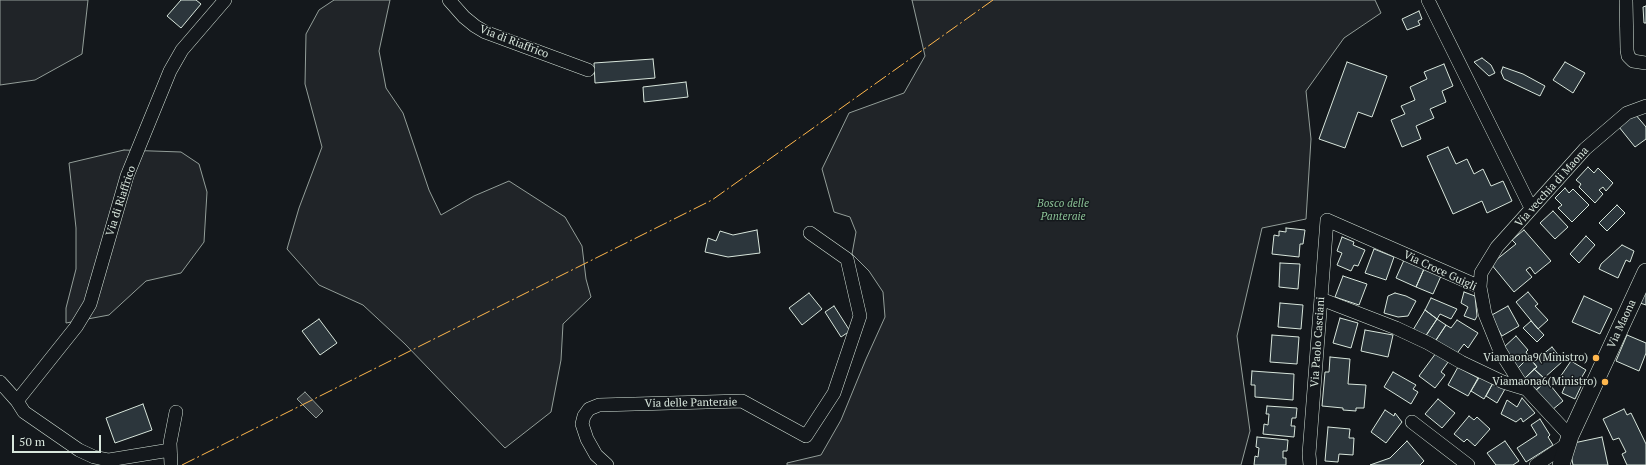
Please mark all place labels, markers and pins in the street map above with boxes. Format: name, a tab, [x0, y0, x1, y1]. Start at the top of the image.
place label: Viamaona9(Ministro)	[1483, 351, 1588, 365]
marker: Viamaona9(Ministro)	[1591, 353, 1601, 363]
place label: Viamaona6(Ministro)	[1492, 375, 1597, 389]
marker: Viamaona6(Ministro)	[1600, 377, 1610, 387]

